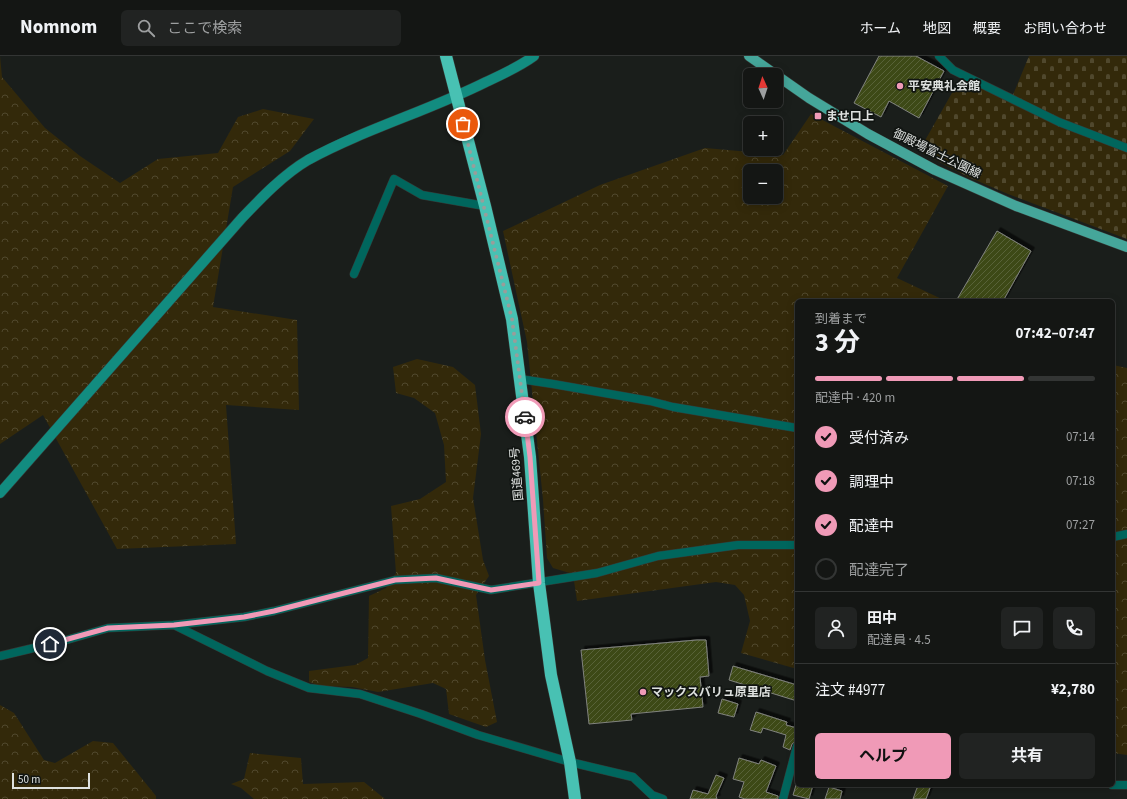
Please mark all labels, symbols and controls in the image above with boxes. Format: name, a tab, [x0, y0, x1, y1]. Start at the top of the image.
search box	[121, 10, 401, 46]
text: Nomnom	[20, 14, 97, 41]
icon: search	[135, 17, 157, 39]
text: ここで検索	[167, 18, 242, 39]
text: ホーム	[859, 19, 901, 39]
text: 地図	[923, 19, 951, 39]
text: 概要	[973, 19, 1001, 39]
text: お問い合わせ	[1023, 19, 1107, 39]
north arrow	[743, 68, 783, 108]
map controls	[743, 68, 783, 204]
place label: 平安典礼会館	[908, 78, 980, 95]
marker: 平安典礼会館	[895, 81, 905, 91]
pin	[446, 107, 480, 141]
place label: ませ口上	[826, 108, 874, 125]
marker: ませ口上	[813, 111, 823, 121]
icon: bag	[452, 113, 474, 135]
button: +	[743, 116, 783, 156]
street label: 御殿場富士公園線	[890, 125, 984, 183]
button: −	[743, 164, 783, 204]
text: 到着まで	[815, 310, 867, 328]
text: 07:42–07:47	[1015, 323, 1095, 344]
text: 3 分	[815, 324, 860, 361]
text: 配達中 · 420 m	[815, 389, 895, 407]
courier	[505, 397, 545, 437]
icon: car	[514, 406, 536, 428]
icon: check	[815, 426, 837, 448]
text: 受付済み	[849, 428, 909, 449]
text: 07:14	[1066, 428, 1095, 446]
street label: 国道469号	[506, 446, 528, 502]
icon: check	[815, 470, 837, 492]
text: 調理中	[849, 472, 894, 493]
text: 07:18	[1066, 472, 1095, 490]
icon: check	[815, 514, 837, 536]
text: 配達中	[849, 516, 894, 537]
text: 07:27	[1066, 516, 1095, 534]
text: 配達完了	[849, 560, 909, 581]
button: person	[815, 607, 857, 649]
button: chat	[1001, 607, 1043, 649]
button: phone	[1053, 607, 1095, 649]
text: 田中	[867, 608, 897, 629]
pin	[33, 627, 67, 661]
text: 配達員 · 4.5	[867, 631, 931, 649]
icon: home	[39, 633, 61, 655]
text: ¥2,780	[1051, 679, 1095, 700]
text: 注文 #4977	[815, 680, 885, 701]
place label: マックスバリュ原里店	[651, 684, 771, 701]
marker: マックスバリュ原里店	[638, 687, 648, 697]
button: ヘルプ	[815, 733, 951, 779]
button: 共有	[959, 733, 1095, 779]
scale bar	[12, 771, 90, 790]
text: 50 m	[18, 772, 40, 787]

